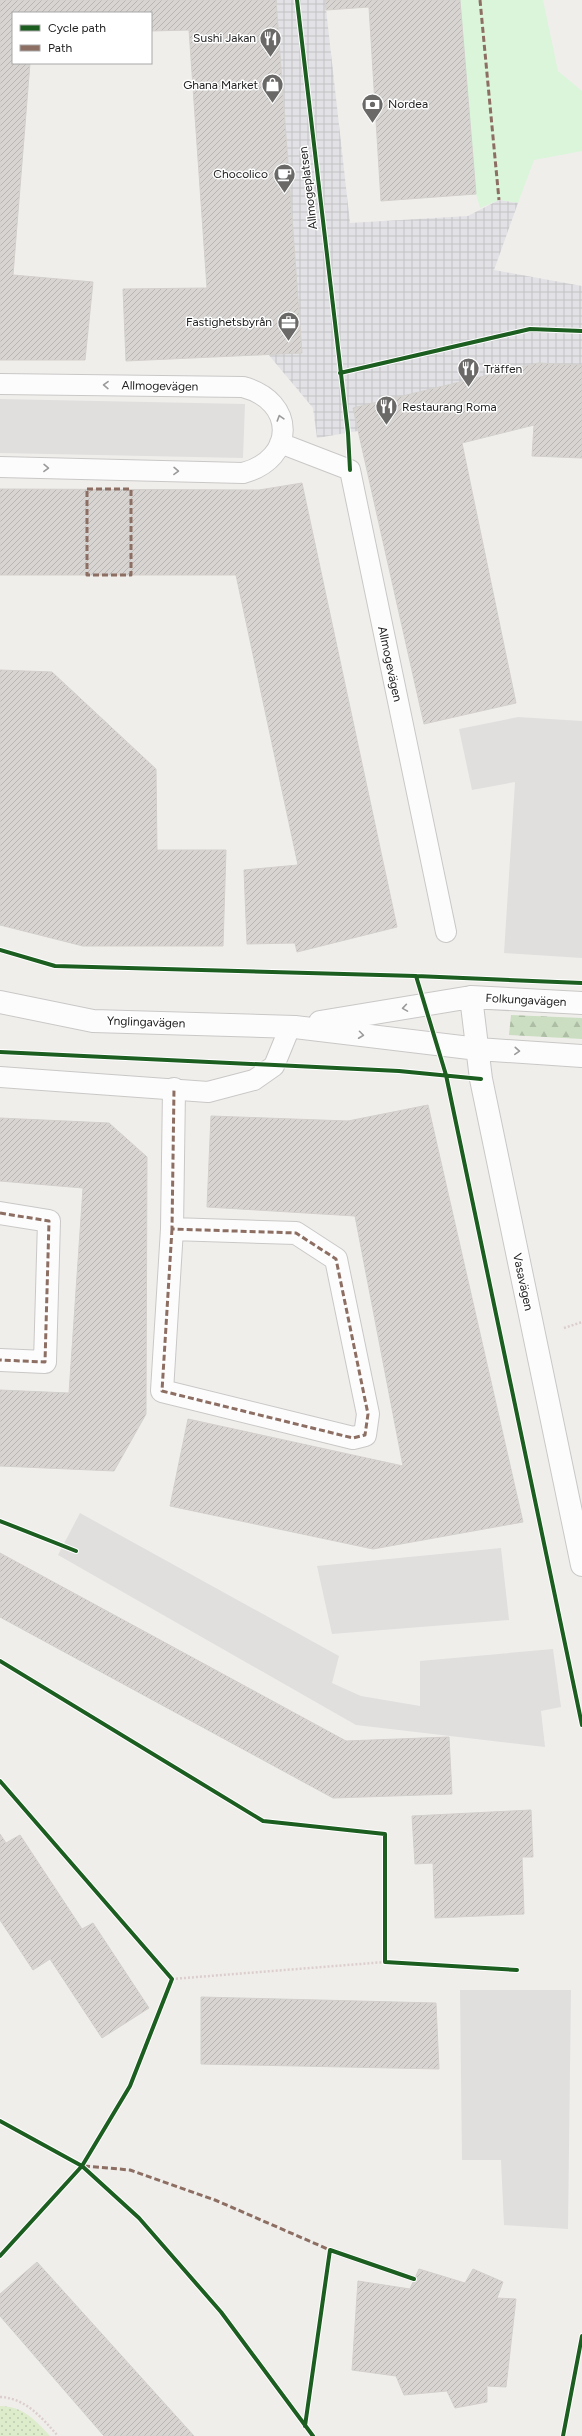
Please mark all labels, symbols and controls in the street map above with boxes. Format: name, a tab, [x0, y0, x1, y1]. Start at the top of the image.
legend	[12, 12, 152, 64]
text: Cycle path	[48, 21, 106, 35]
restaurant icon: Sushi Jakan	[258, 25, 284, 58]
place label: Sushi Jakan	[193, 31, 256, 45]
text: Path	[48, 41, 72, 55]
shop icon: Ghana Market	[260, 72, 286, 105]
place label: Ghana Market	[183, 78, 258, 92]
bank icon: Nordea	[360, 91, 386, 124]
place label: Nordea	[388, 97, 428, 111]
street label: Allmogeplatsen	[296, 145, 320, 230]
cafe icon: Chocolico	[271, 161, 297, 194]
place label: Chocolico	[213, 167, 268, 181]
office icon: Fastighetsbyrån	[275, 309, 301, 342]
place label: Fastighetsbyrån	[186, 315, 272, 329]
restaurant icon: Träffen	[456, 356, 482, 389]
place label: Träffen	[484, 362, 523, 376]
street label: Allmogevägen	[122, 378, 199, 394]
one-way arrow	[103, 381, 109, 389]
restaurant icon: Restaurang Roma	[373, 394, 399, 427]
place label: Restaurang Roma	[402, 400, 497, 414]
one-way arrow	[276, 414, 285, 421]
one-way arrow	[43, 464, 49, 473]
one-way arrow	[173, 467, 179, 475]
street label: Allmogevägen	[375, 625, 405, 703]
street label: Folkungavägen	[485, 991, 567, 1009]
one-way arrow	[402, 1004, 408, 1012]
street label: Ynglingavägen	[107, 1014, 186, 1030]
one-way arrow	[358, 1030, 364, 1039]
one-way arrow	[514, 1047, 520, 1056]
street label: Vasavägen	[510, 1252, 536, 1312]

